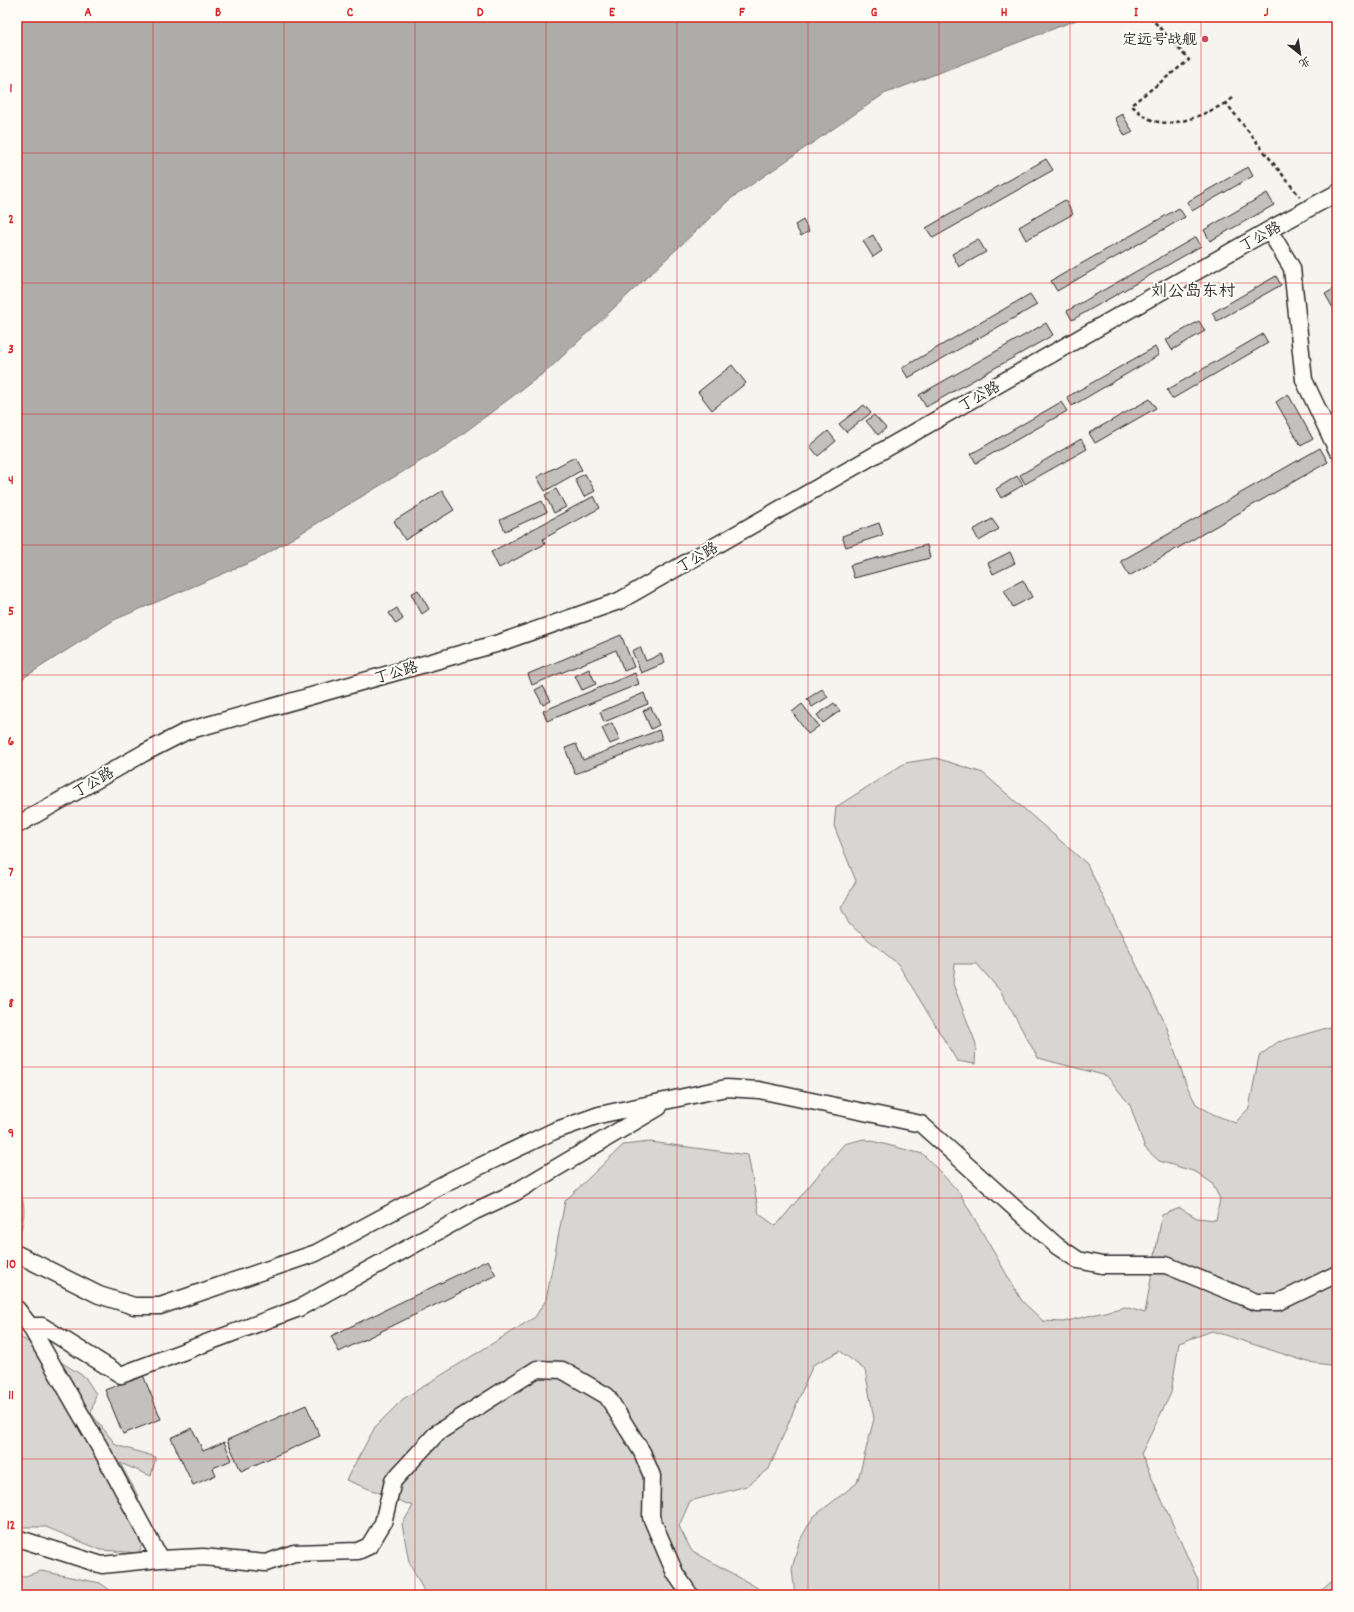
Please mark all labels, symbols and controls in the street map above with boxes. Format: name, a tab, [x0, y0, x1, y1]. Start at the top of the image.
text: A	[84, 4, 92, 23]
text: B	[215, 4, 221, 23]
text: C	[347, 4, 354, 23]
text: D	[477, 4, 484, 23]
text: E	[609, 4, 616, 23]
text: F	[739, 4, 745, 23]
text: G	[871, 4, 878, 23]
text: H	[1001, 4, 1008, 23]
text: I	[1134, 4, 1139, 23]
text: J	[1264, 4, 1269, 23]
place label: 定远号战舰	[1122, 30, 1197, 52]
marker: 定远号战舰	[1200, 34, 1210, 44]
north arrow	[1280, 34, 1320, 74]
text: 北	[1295, 51, 1313, 71]
text: 1	[10, 80, 13, 99]
text: 2	[8, 211, 14, 230]
street label: 丁公路	[1236, 217, 1286, 258]
district label: 刘公岛东村	[1151, 281, 1236, 305]
text: 3	[8, 341, 14, 360]
street label: 丁公路	[955, 377, 1005, 419]
text: 4	[8, 472, 14, 491]
street label: 丁公路	[673, 538, 723, 580]
text: 5	[8, 603, 14, 622]
street label: 丁公路	[372, 657, 421, 691]
text: 6	[8, 733, 15, 752]
street label: 丁公路	[69, 763, 119, 805]
text: 7	[9, 864, 14, 883]
text: 8	[8, 995, 14, 1014]
text: 9	[8, 1125, 14, 1144]
text: 10	[6, 1256, 16, 1275]
text: 11	[8, 1387, 14, 1406]
text: 12	[7, 1517, 16, 1536]

